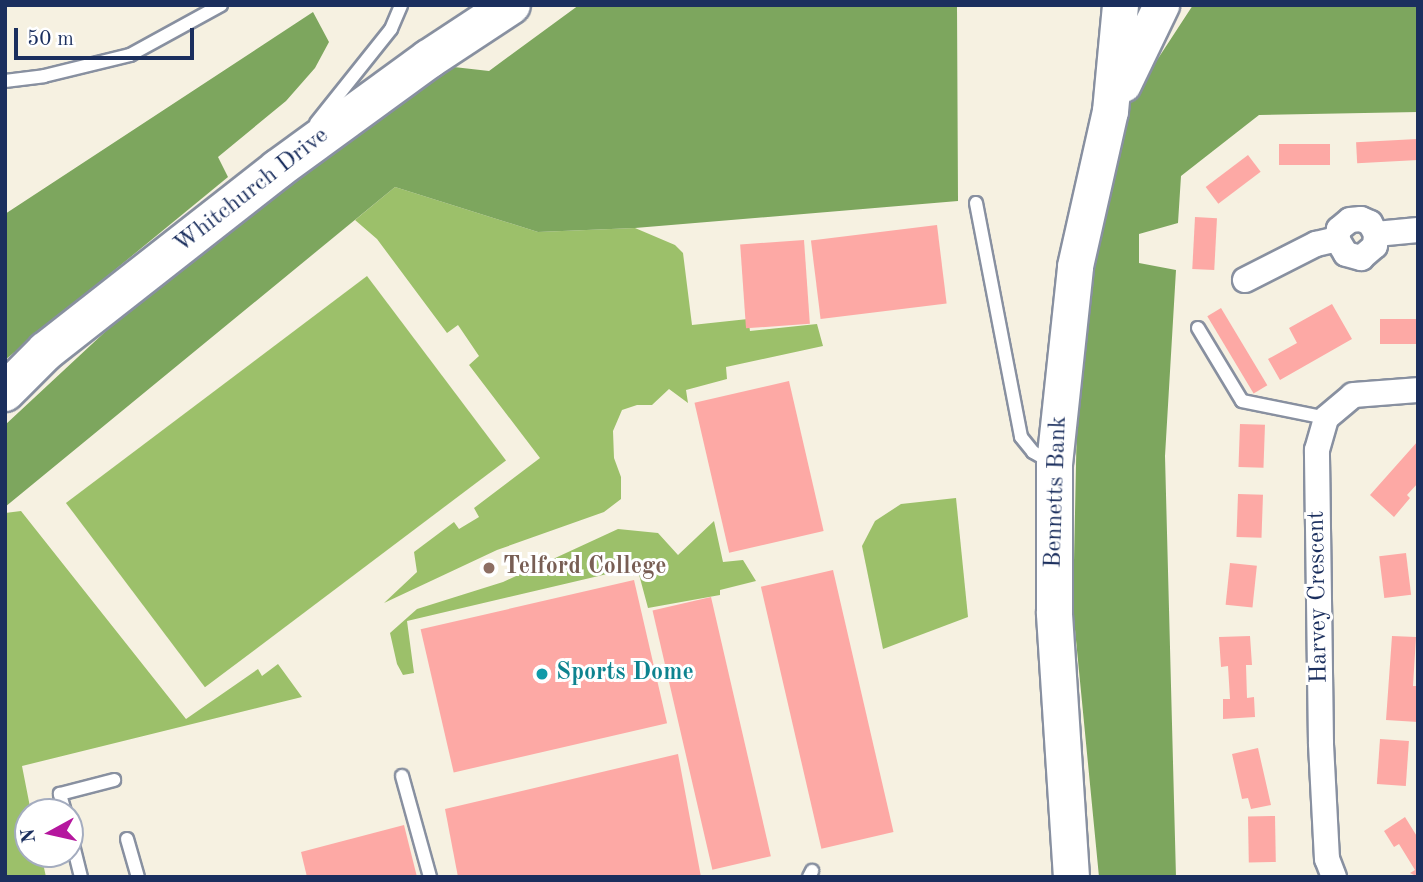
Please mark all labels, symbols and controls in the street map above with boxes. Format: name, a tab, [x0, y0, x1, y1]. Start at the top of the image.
scale bar	[18, 14, 198, 58]
text: 50 m	[27, 29, 74, 50]
street label: Whitchurch Drive	[169, 122, 335, 260]
street label: Bennetts Bank	[1040, 415, 1074, 569]
street label: Harvey Crescent	[1303, 510, 1335, 684]
place label: Telford College	[503, 554, 667, 582]
marker: Telford College	[481, 560, 497, 576]
place label: Sports Dome	[556, 660, 694, 688]
marker: Sports Dome	[534, 666, 550, 682]
north arrow	[14, 798, 84, 868]
text: N	[19, 827, 40, 844]

